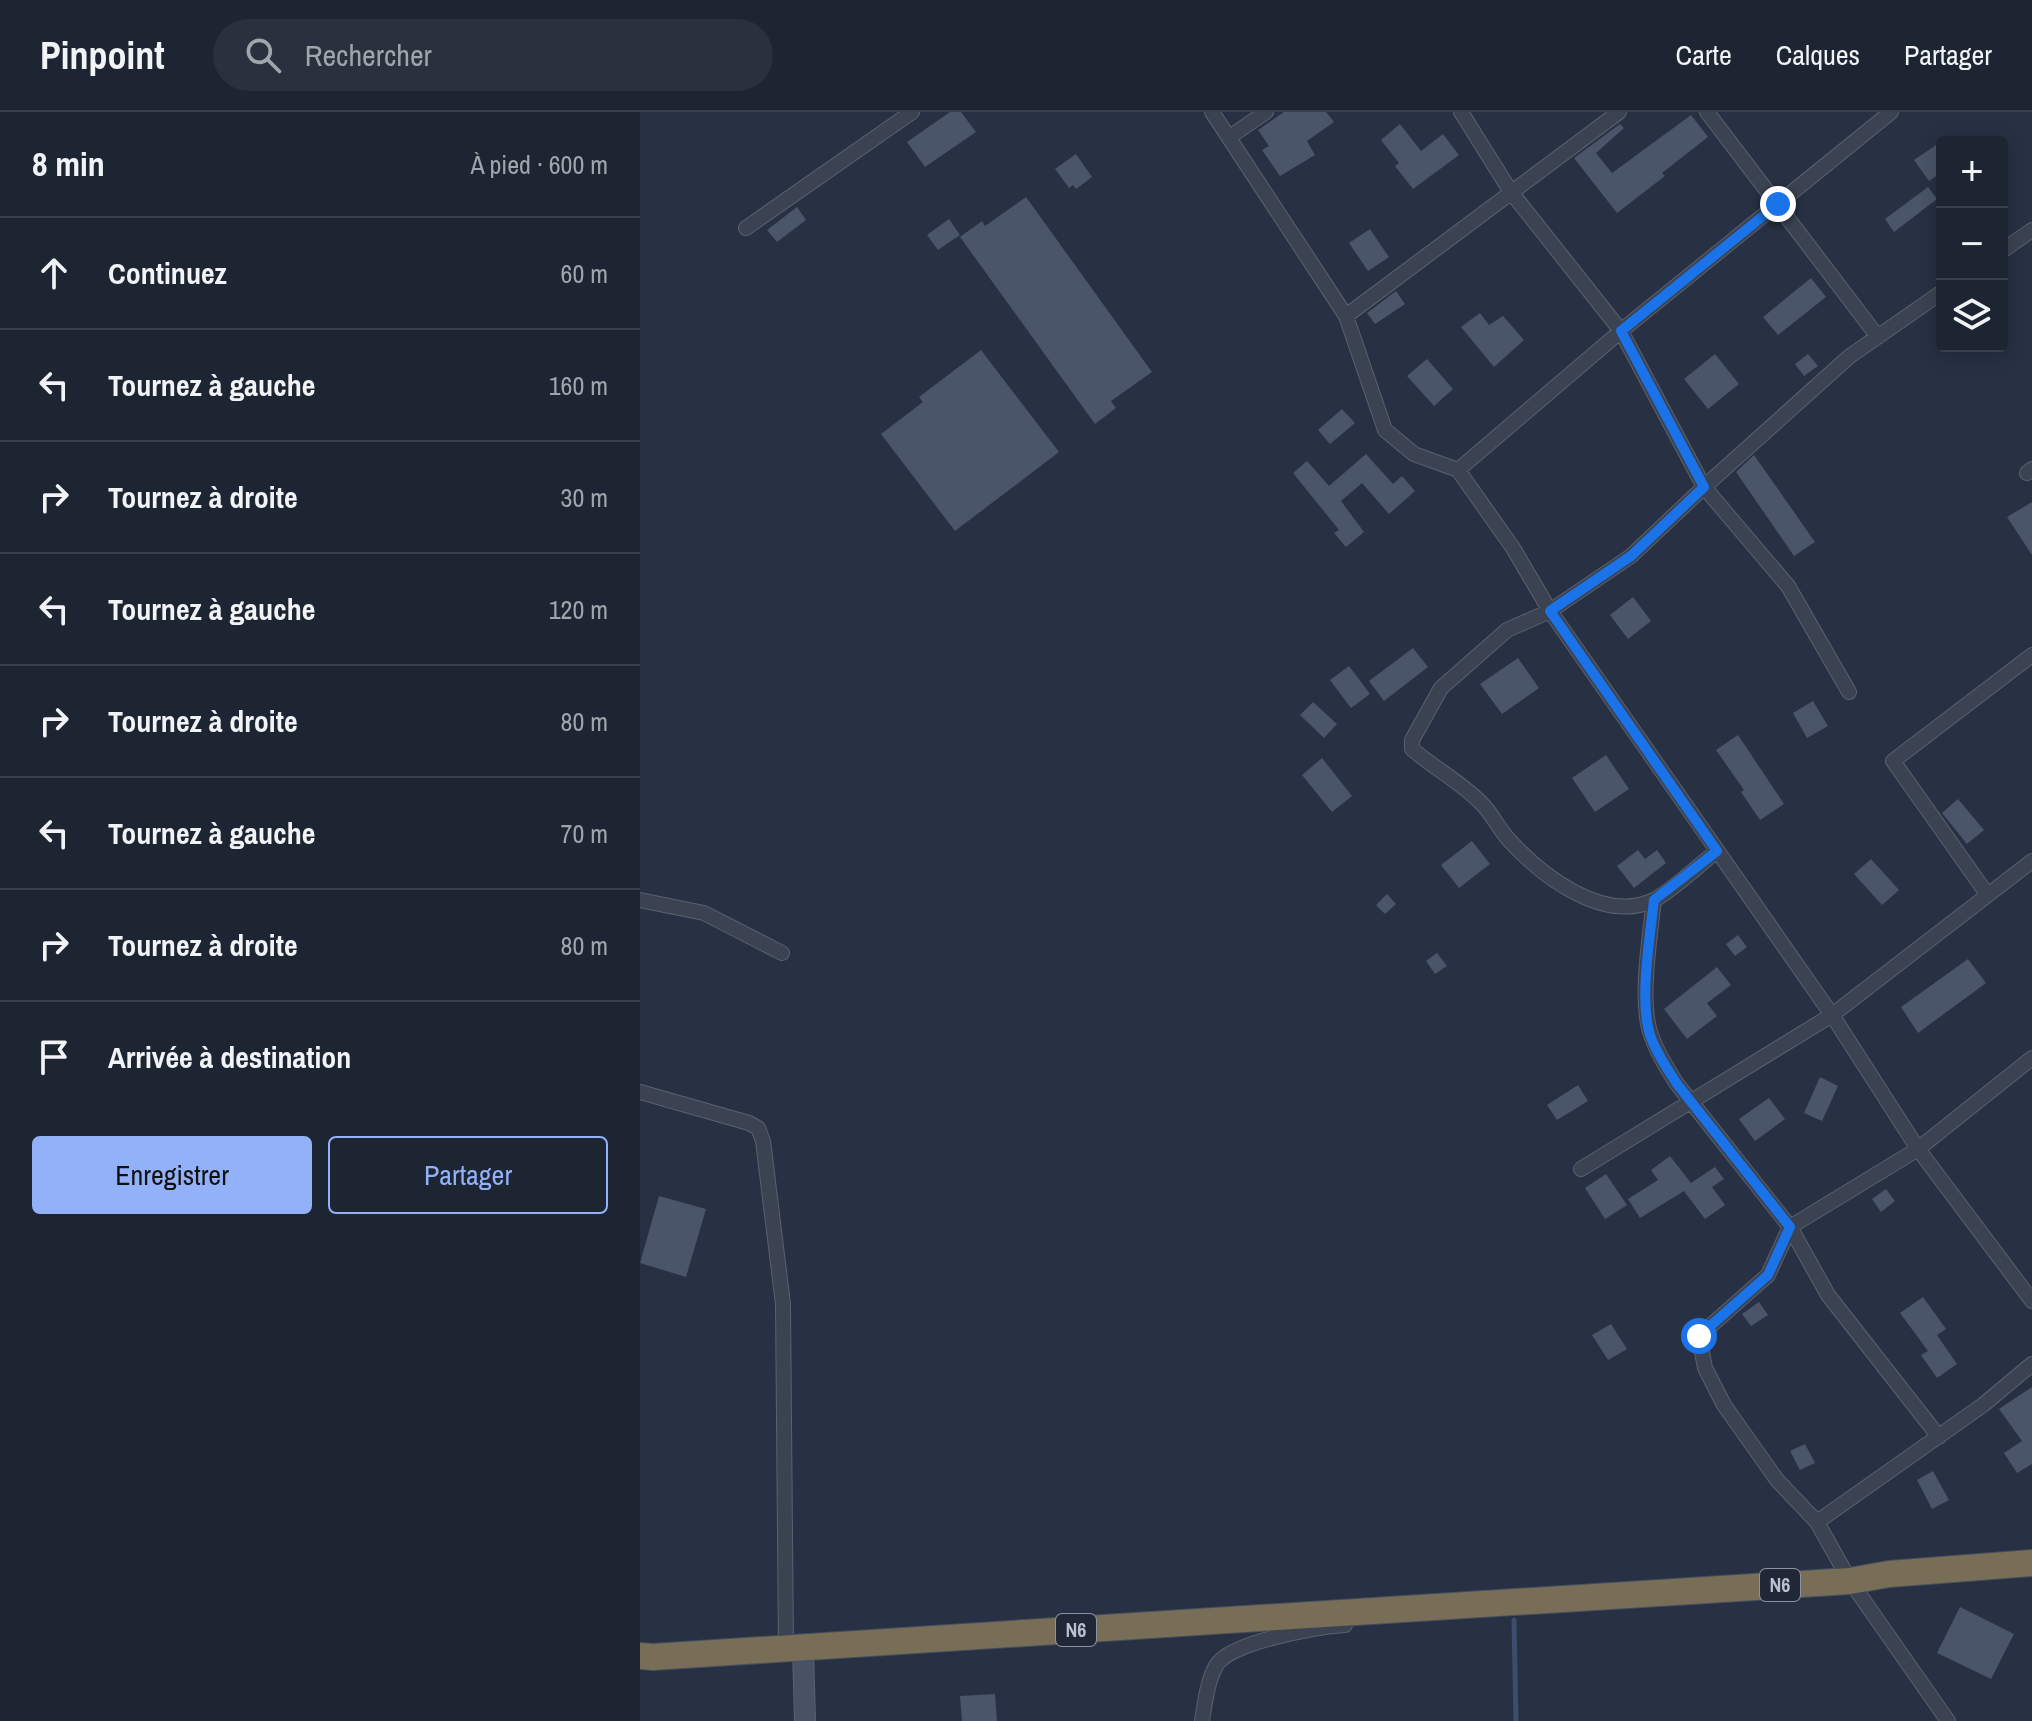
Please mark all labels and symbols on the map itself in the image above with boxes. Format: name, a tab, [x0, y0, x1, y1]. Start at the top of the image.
route end	[1760, 186, 1796, 222]
route start	[1681, 1318, 1717, 1354]
road number: N6	[1760, 1569, 1800, 1601]
road number: N6	[1056, 1614, 1096, 1646]

